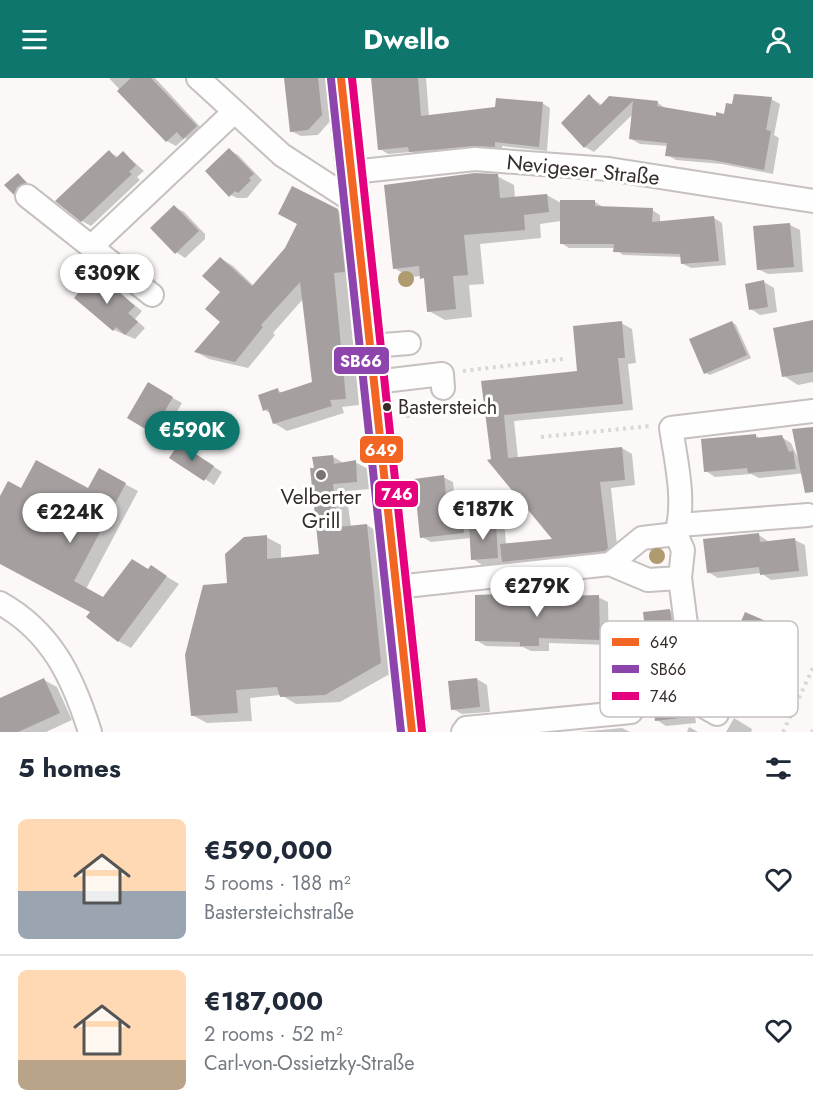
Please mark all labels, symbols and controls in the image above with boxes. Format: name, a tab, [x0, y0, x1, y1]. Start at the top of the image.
text: Dwello	[363, 20, 450, 59]
icon: menu	[18, 23, 51, 56]
icon: person	[762, 23, 795, 56]
street label: Nevigeser Straße	[505, 147, 661, 193]
pin: €309K	[65, 254, 149, 305]
text: €309K	[74, 259, 140, 288]
line badge: SB66	[333, 346, 390, 375]
text: SB66	[340, 350, 382, 373]
place label: Bastersteich	[398, 393, 497, 422]
marker: Bastersteich	[381, 401, 393, 413]
pin: €590K	[150, 411, 234, 462]
text: €590K	[159, 416, 225, 445]
line badge: 649	[359, 435, 404, 464]
text: 649	[365, 439, 397, 462]
marker: Velberter Grill	[314, 468, 328, 482]
line badge: 746	[374, 480, 419, 508]
place label: Velberter Grill	[281, 482, 362, 536]
text: 746	[381, 483, 413, 506]
pin: €187K	[441, 490, 525, 541]
pin: €224K	[28, 493, 112, 544]
text: €187K	[452, 495, 514, 524]
text: €224K	[36, 498, 104, 527]
pin: €279K	[495, 567, 579, 618]
text: €279K	[504, 572, 570, 601]
legend	[600, 621, 798, 717]
text: 649	[650, 631, 678, 654]
text: SB66	[650, 658, 686, 681]
text: 746	[650, 685, 677, 708]
text: 5 homes	[18, 749, 121, 787]
icon: filters	[762, 752, 795, 785]
text: €590,000	[204, 831, 332, 869]
icon: home	[66, 843, 138, 915]
icon: heart	[762, 863, 795, 896]
text: 5 rooms · 188 m²	[204, 869, 351, 898]
text: Bastersteichstraße	[204, 898, 354, 927]
text: €187,000	[204, 982, 323, 1020]
icon: home	[66, 994, 138, 1066]
icon: heart	[762, 1014, 795, 1047]
text: 2 rooms · 52 m²	[204, 1020, 343, 1049]
text: Carl-von-Ossietzky-Straße	[204, 1049, 414, 1078]

